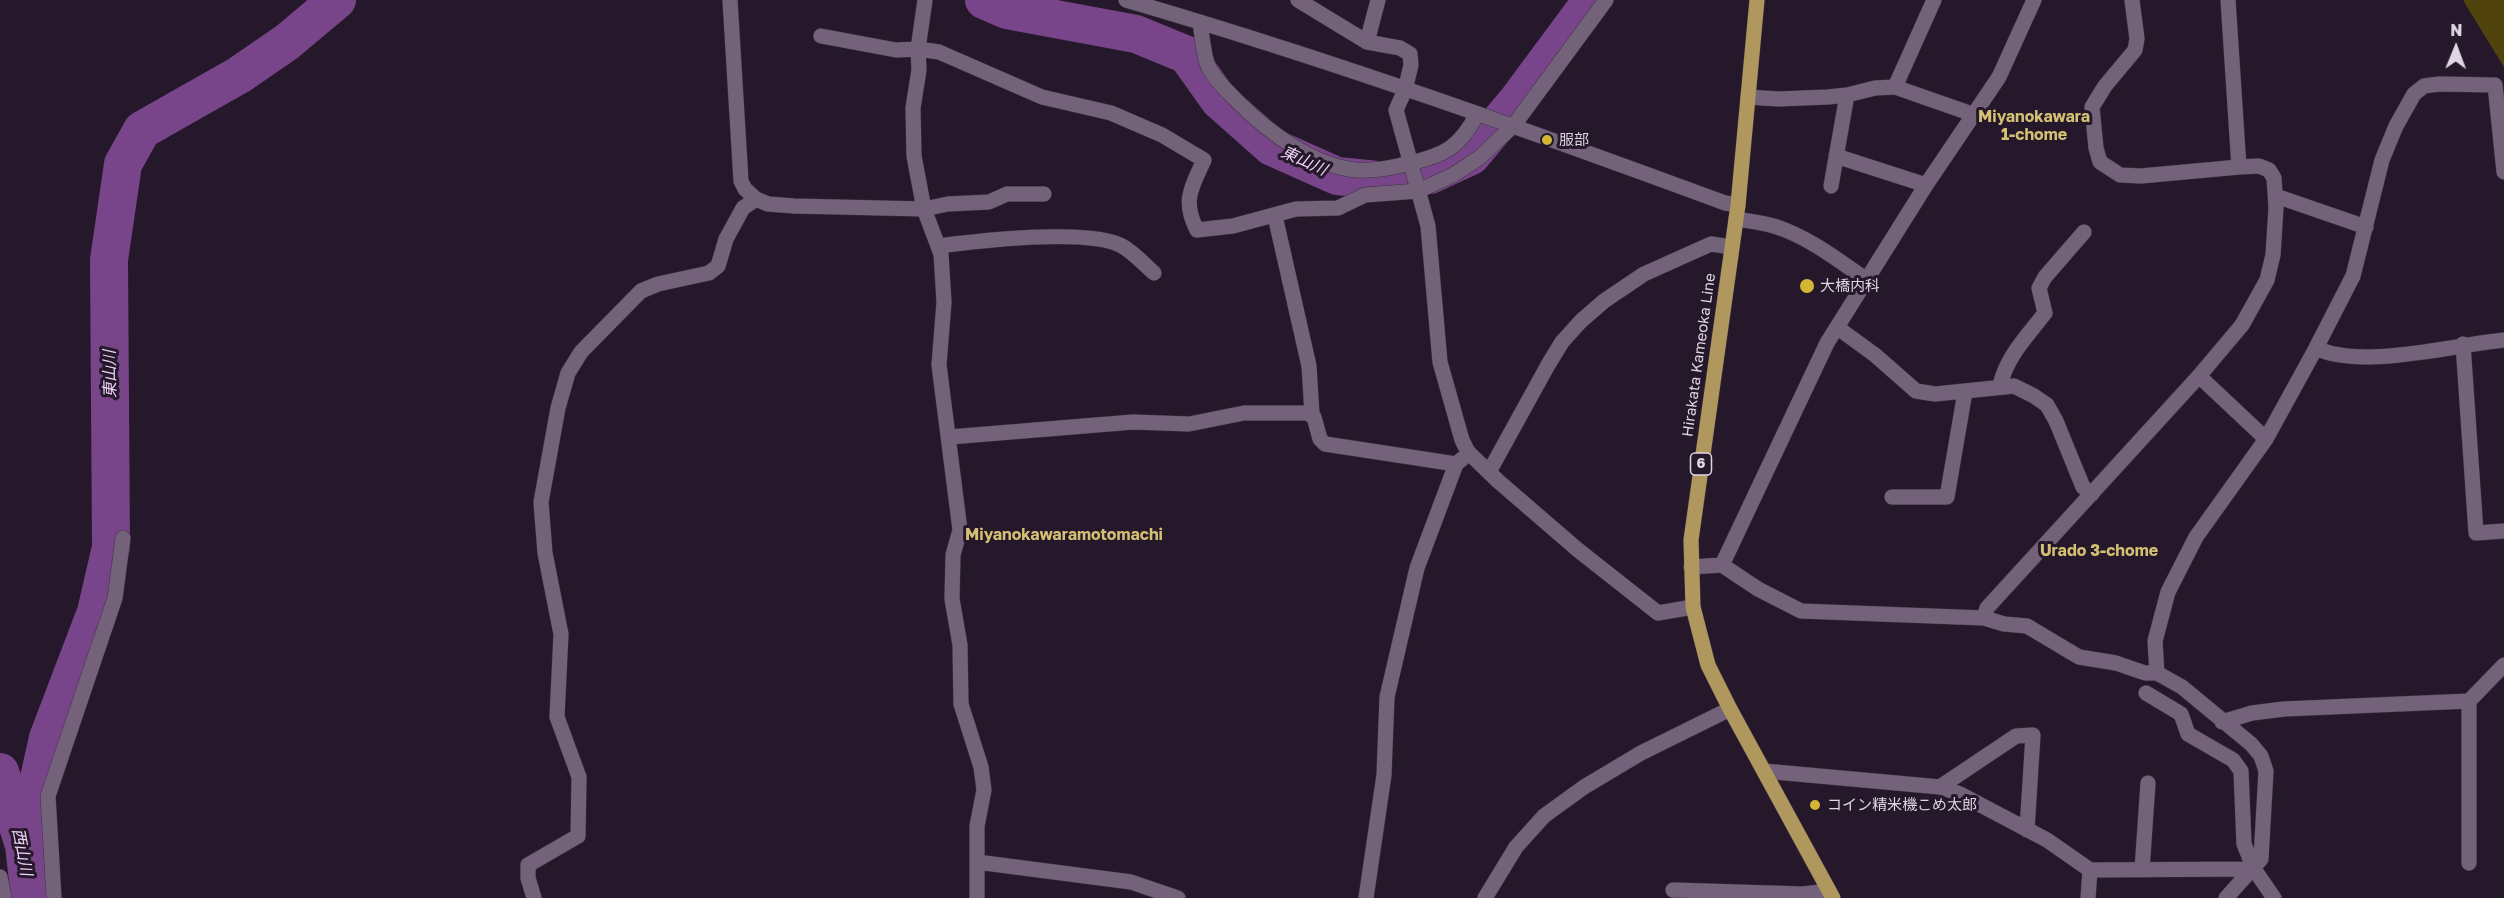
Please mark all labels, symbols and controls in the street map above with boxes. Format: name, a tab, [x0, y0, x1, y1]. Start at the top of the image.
north arrow	[2426, 18, 2486, 78]
text: N	[2450, 20, 2463, 40]
district label: Miyanokawara 1-chome	[1978, 107, 2090, 145]
place label: 服部	[1559, 131, 1589, 149]
marker: 服部	[1540, 133, 1554, 147]
water label: 東山川	[1278, 142, 1330, 180]
street label: Hirakata Kameoka Line	[1679, 272, 1719, 438]
marker: 大橋内科	[1798, 277, 1816, 295]
place label: 大橋内科	[1820, 277, 1880, 295]
water label: 東山川	[100, 350, 120, 398]
road number: 6	[1690, 453, 1712, 475]
district label: Miyanokawaramotomachi	[965, 525, 1163, 545]
district label: Urado 3-chome	[2040, 541, 2158, 561]
place label: コイン精米機こめ太郎	[1827, 796, 1977, 814]
marker: コイン精米機こめ太郎	[1808, 798, 1822, 812]
water label: 西山川	[8, 827, 36, 877]

